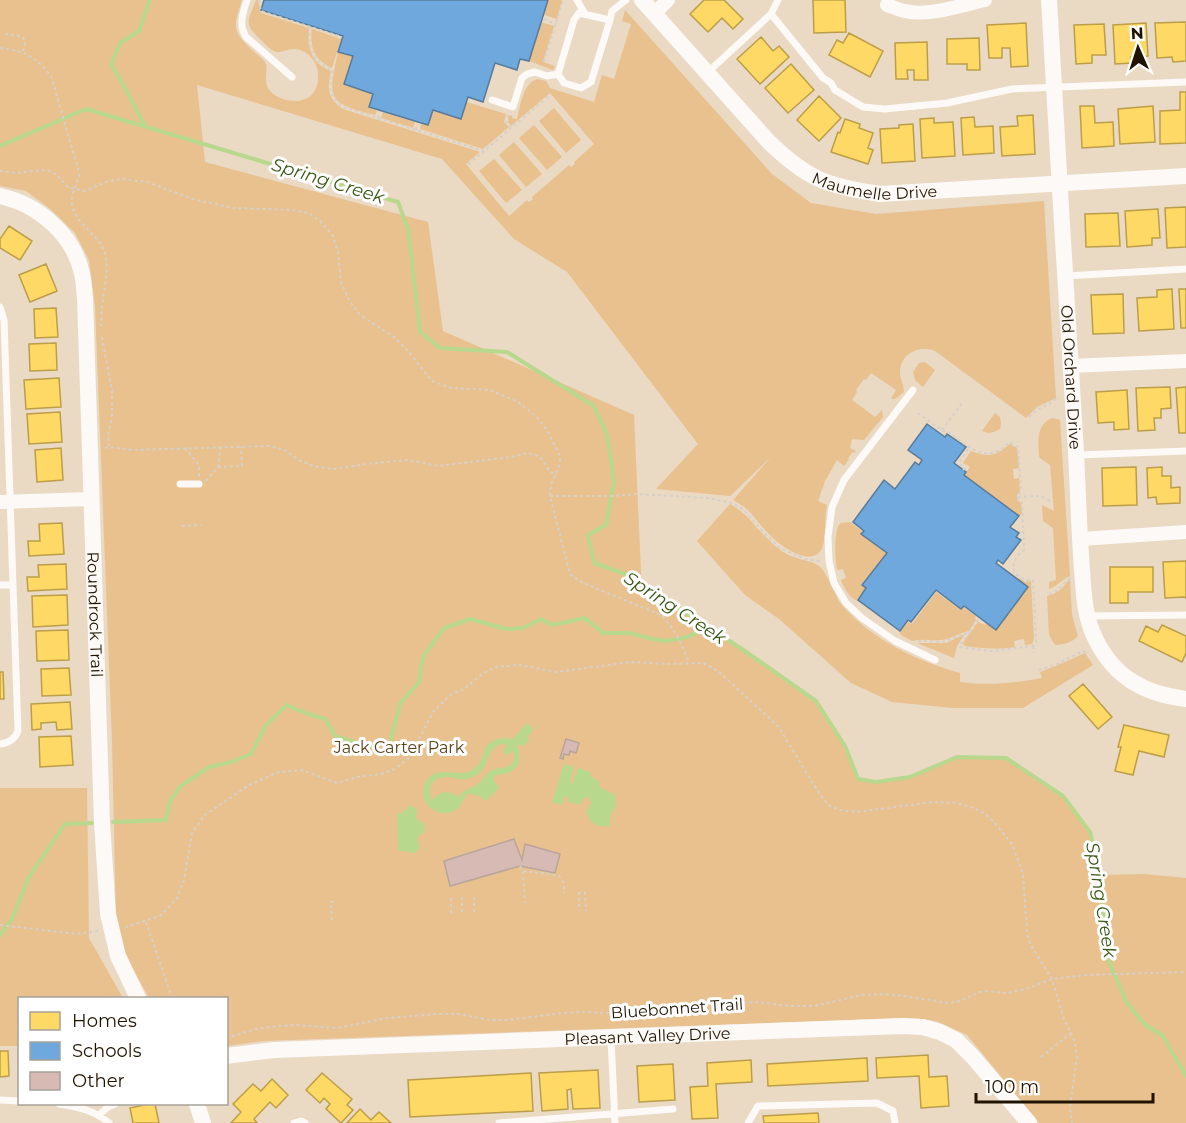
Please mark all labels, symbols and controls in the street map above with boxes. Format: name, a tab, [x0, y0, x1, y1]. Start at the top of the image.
north arrow	[1108, 18, 1168, 78]
text: N	[1130, 24, 1144, 43]
water label: Spring Creek	[269, 153, 388, 209]
street label: Maumelle Drive	[809, 168, 938, 204]
street label: Old Orchard Drive	[1057, 304, 1085, 450]
street label: Roundrock Trail	[83, 551, 106, 678]
water label: Spring Creek	[620, 567, 731, 650]
park label: Jack Carter Park	[333, 738, 465, 757]
water label: Spring Creek	[1081, 841, 1121, 961]
street label: Bluebonnet Trail	[610, 994, 744, 1023]
legend	[18, 997, 228, 1105]
text: Homes	[72, 1010, 137, 1032]
street label: Pleasant Valley Drive	[564, 1024, 731, 1049]
text: Schools	[72, 1040, 142, 1062]
scale bar	[976, 1066, 1153, 1104]
text: Other	[72, 1070, 125, 1092]
text: 100 m	[985, 1076, 1039, 1098]

